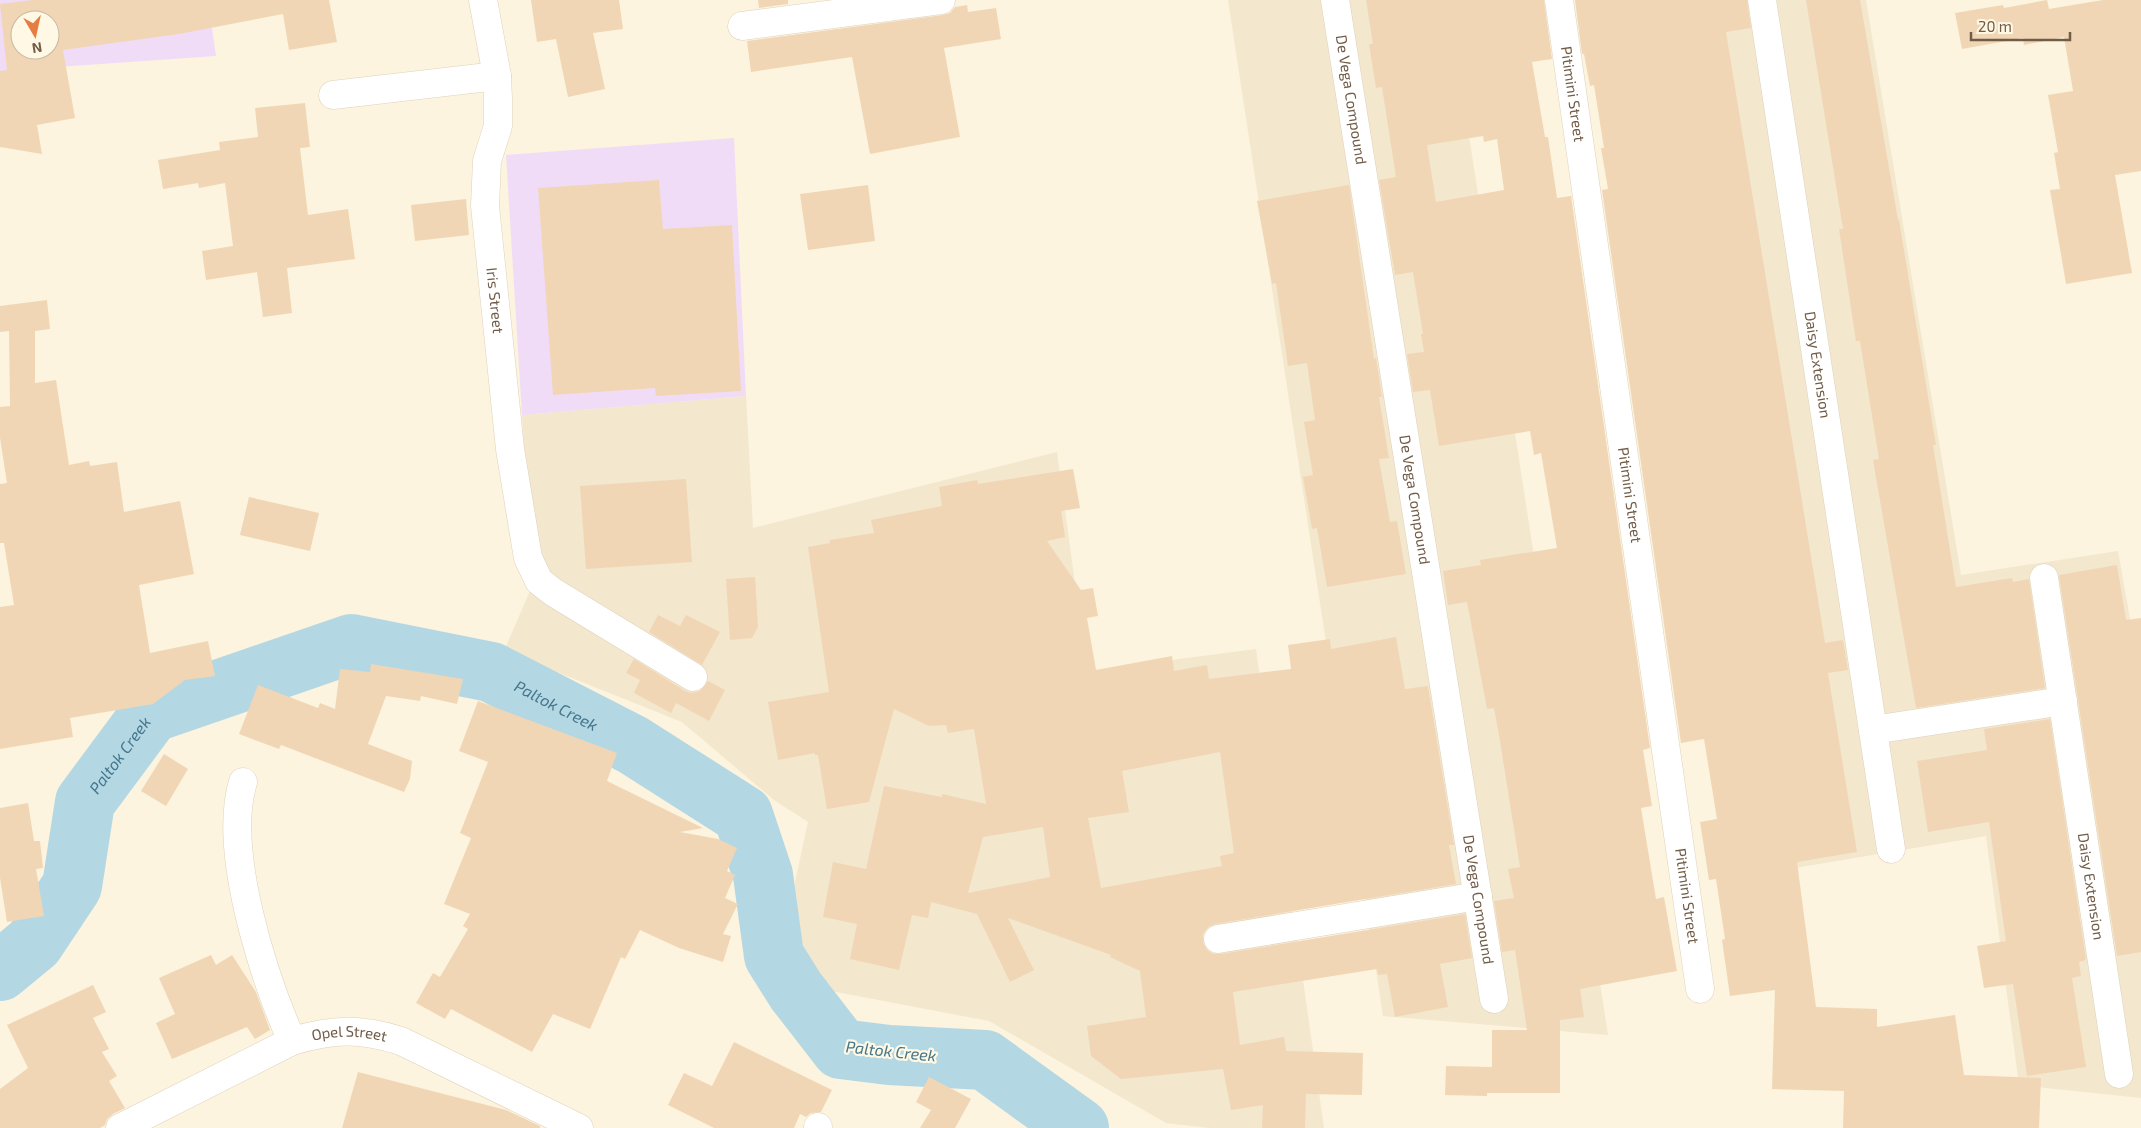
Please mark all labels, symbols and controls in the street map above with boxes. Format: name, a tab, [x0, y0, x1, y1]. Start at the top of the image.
north arrow	[10, 10, 60, 60]
scale bar	[1971, 10, 2070, 42]
text: 20 m	[1978, 17, 2012, 35]
street label: De Vega Compound	[1333, 34, 1371, 166]
text: N	[31, 39, 43, 58]
street label: Pitimini Street	[1558, 45, 1589, 143]
street label: Iris Street	[483, 266, 508, 335]
street label: Daisy Extension	[1801, 310, 1835, 419]
street label: De Vega Compound	[1396, 433, 1435, 566]
street label: Pitimini Street	[1615, 446, 1646, 544]
water label: Paltok Creek	[512, 676, 601, 734]
water label: Paltok Creek	[85, 713, 154, 797]
street label: Daisy Extension	[2075, 832, 2109, 941]
street label: De Vega Compound	[1460, 833, 1498, 966]
street label: Pitimini Street	[1672, 847, 1703, 945]
street label: Opel Street	[310, 1022, 389, 1045]
water label: Paltok Creek	[845, 1036, 937, 1065]

